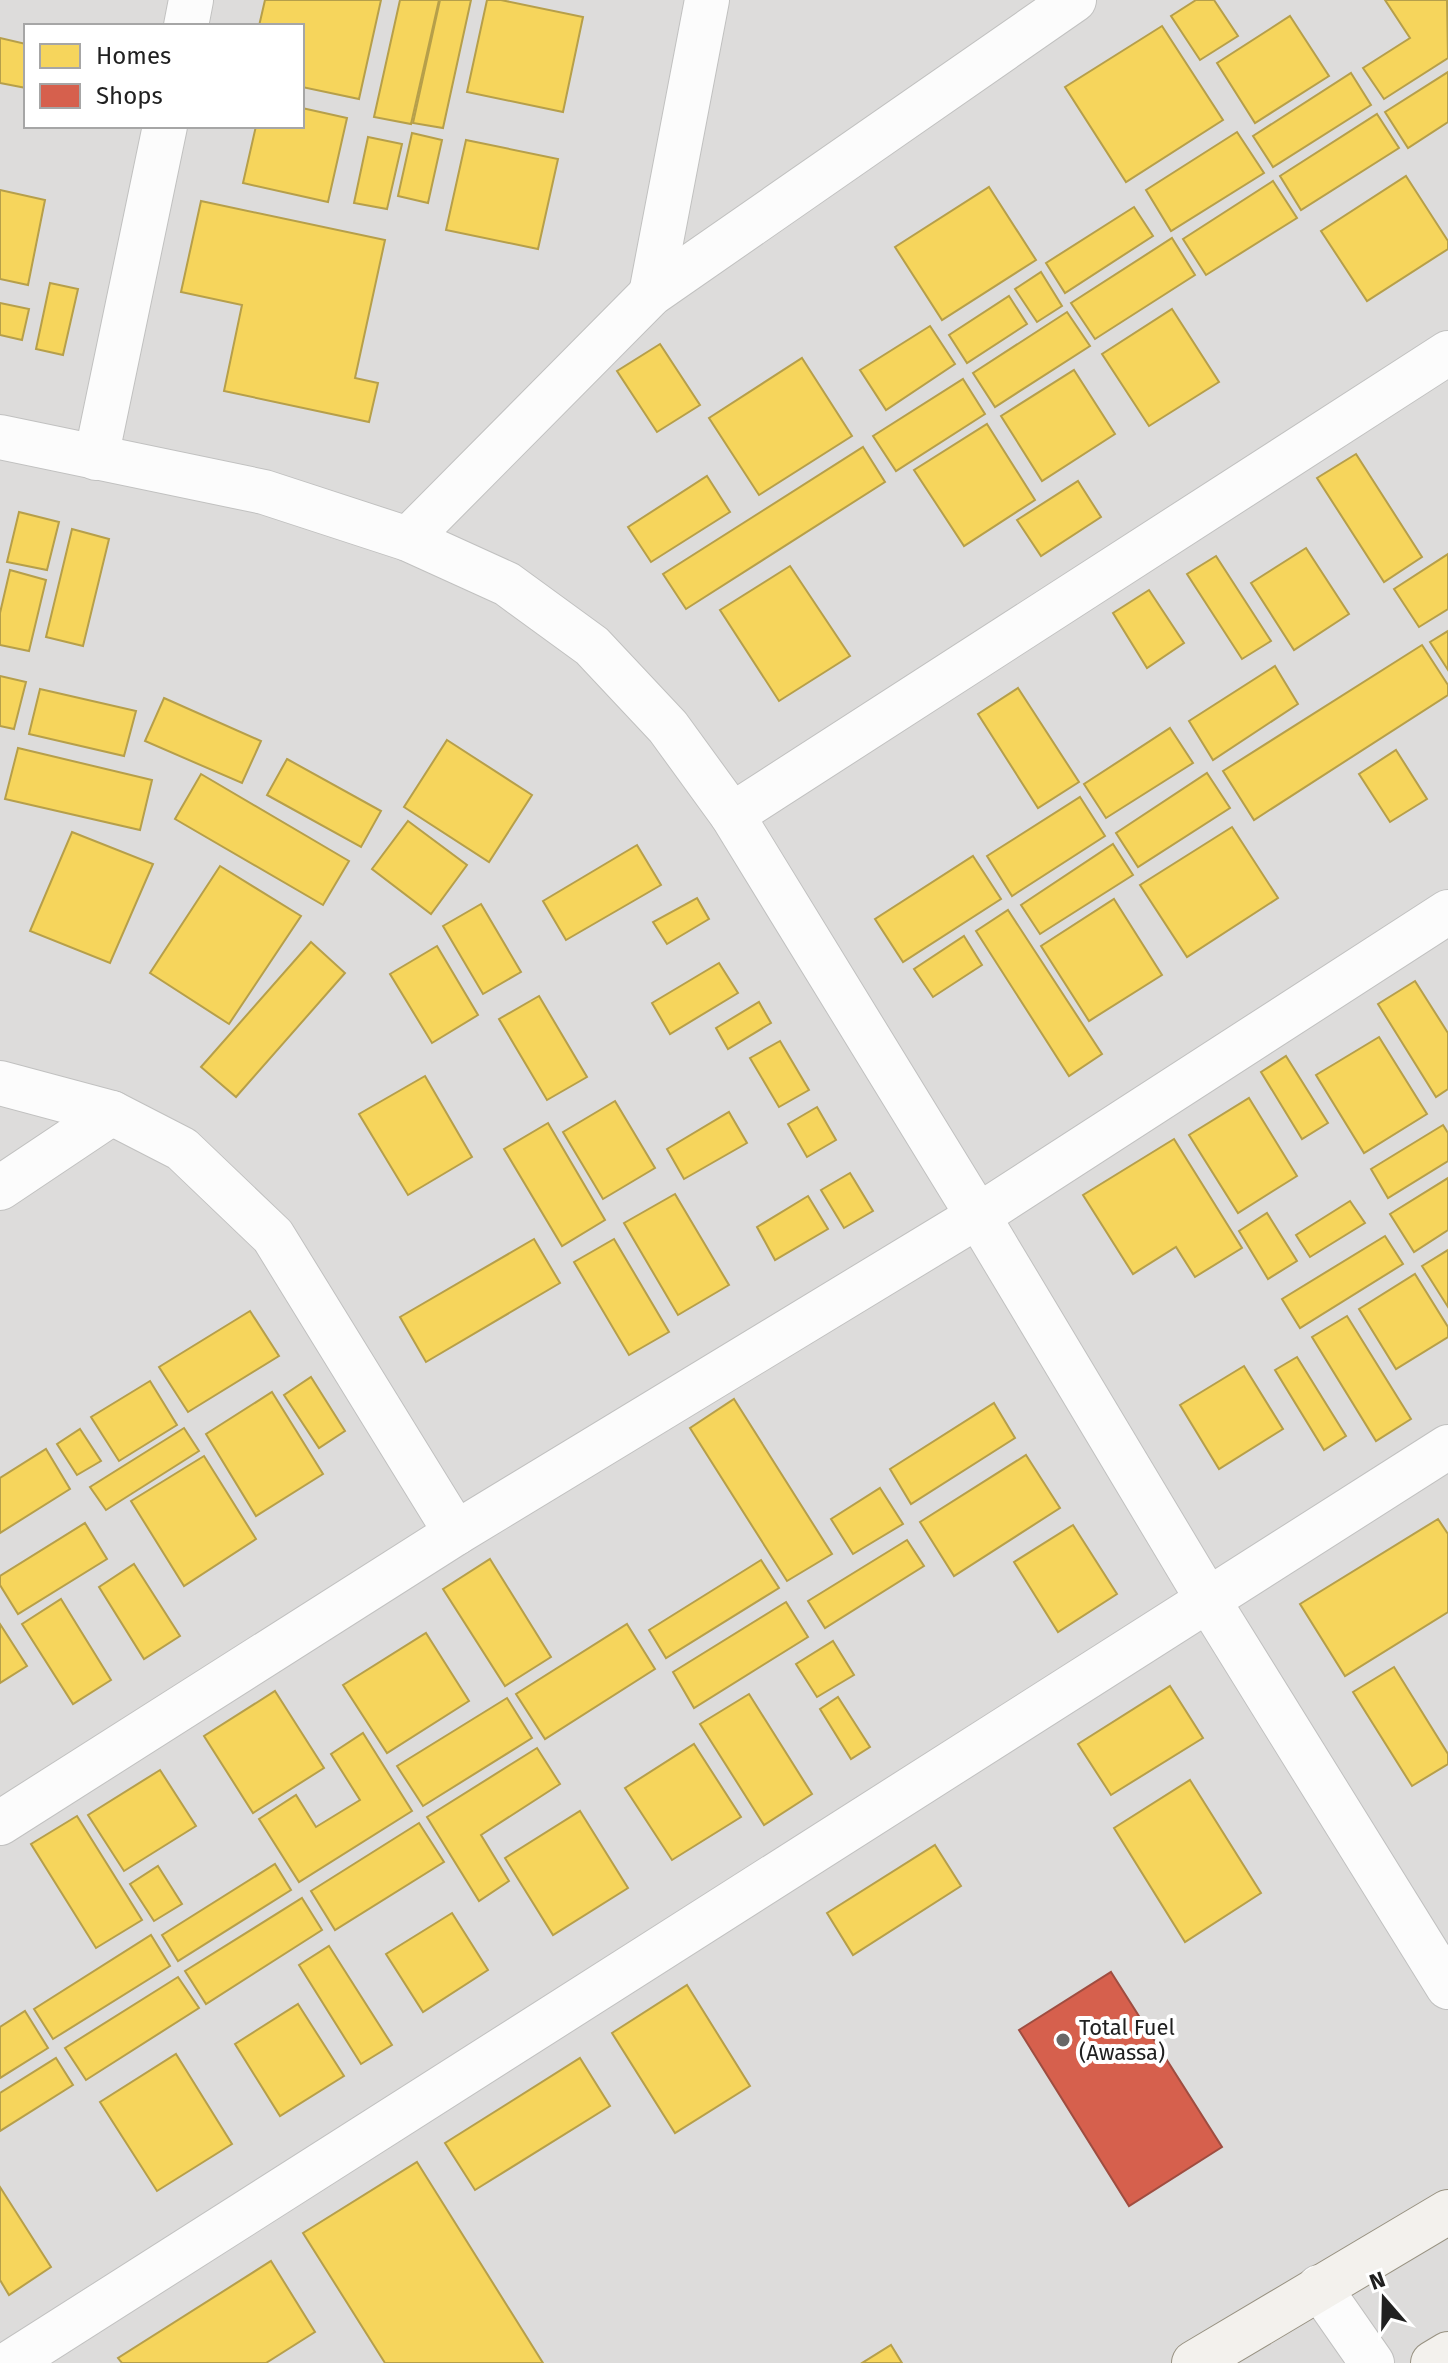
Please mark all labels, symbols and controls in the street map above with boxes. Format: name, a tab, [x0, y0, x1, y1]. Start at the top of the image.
legend	[24, 24, 304, 128]
text: Homes	[96, 42, 171, 70]
text: Shops	[96, 82, 163, 110]
place label: Total Fuel (Awassa)	[1079, 2014, 1175, 2066]
marker: Total Fuel (Awassa)	[1054, 2031, 1072, 2049]
north arrow	[1344, 2259, 1424, 2339]
text: N	[1366, 2265, 1389, 2296]

